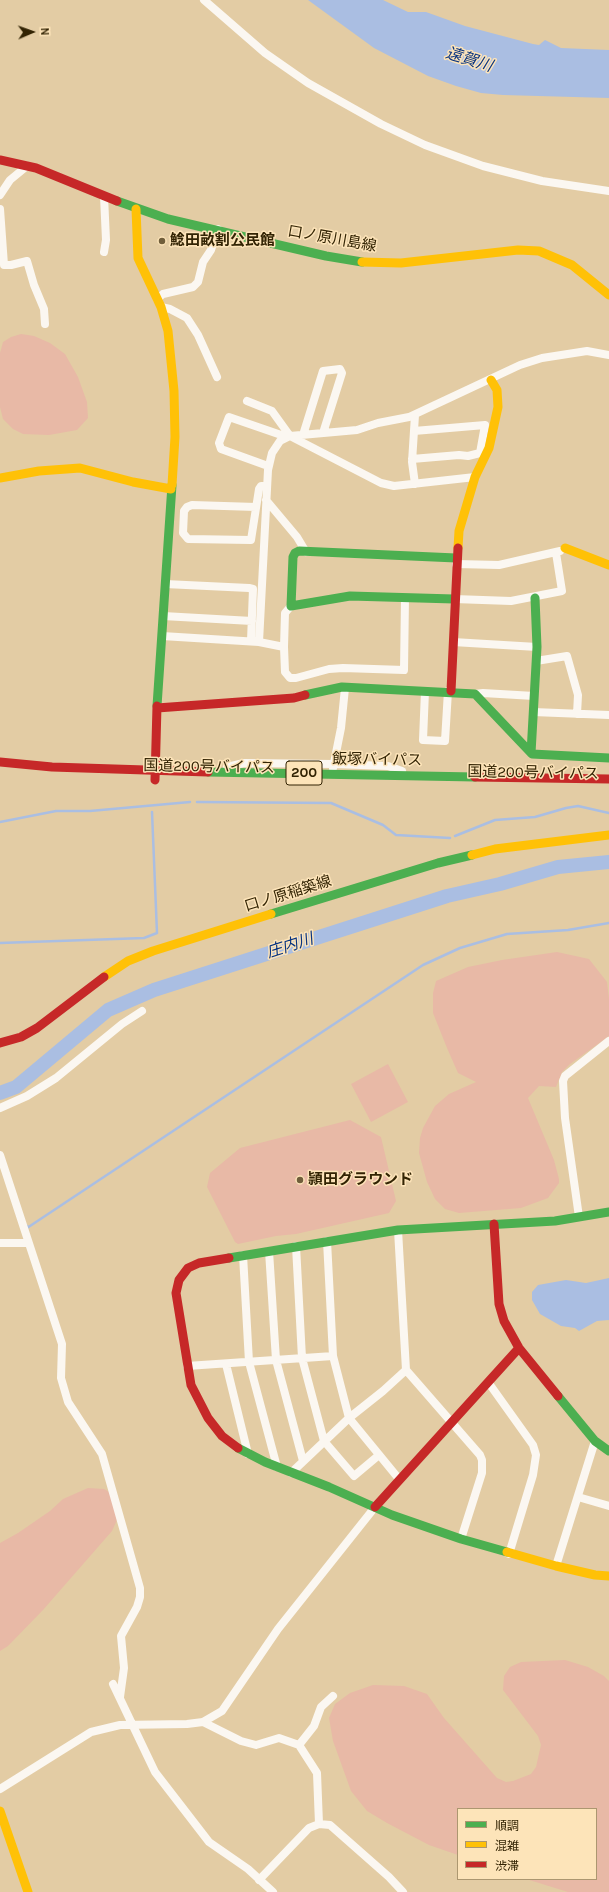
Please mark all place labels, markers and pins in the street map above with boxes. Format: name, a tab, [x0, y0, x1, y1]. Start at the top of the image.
place label: 鯰田畝割公民館	[170, 232, 275, 250]
marker: 鯰田畝割公民館	[157, 236, 167, 246]
place label: 頴田グラウンド	[308, 1171, 413, 1189]
marker: 頴田グラウンド	[295, 1175, 305, 1185]

